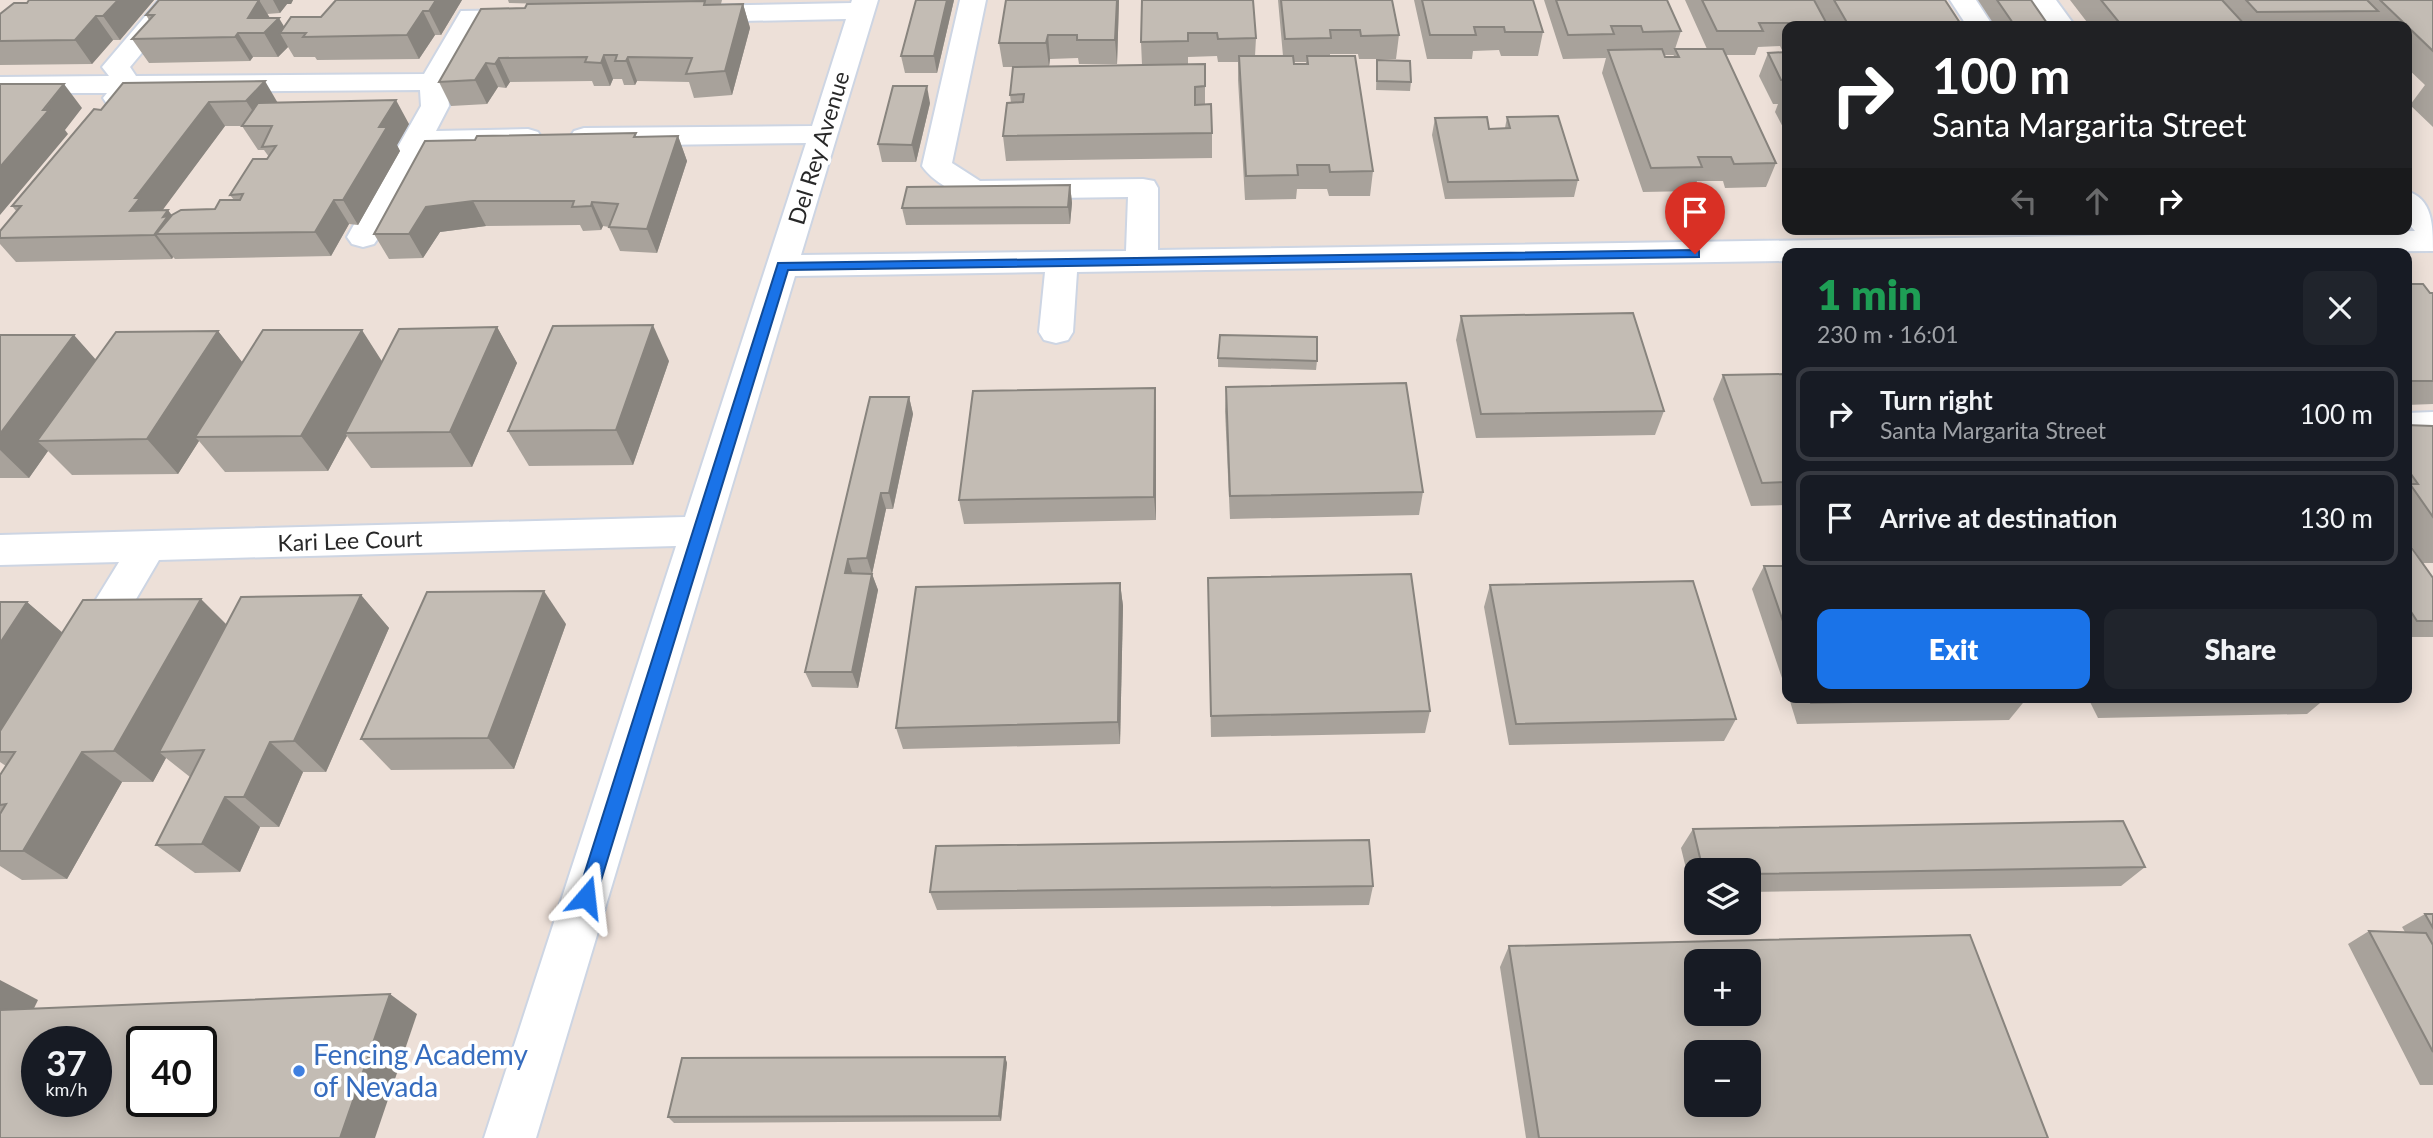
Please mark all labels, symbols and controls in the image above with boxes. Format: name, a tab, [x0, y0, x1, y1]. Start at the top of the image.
text: 100 m	[1932, 46, 2070, 104]
icon: right	[1817, 49, 1908, 140]
street label: Del Rey Avenue	[781, 68, 855, 228]
text: Santa Margarita Street	[1932, 105, 2246, 144]
pin	[1665, 182, 1725, 254]
icon: left	[2005, 182, 2043, 220]
icon: ahead	[2078, 182, 2116, 220]
icon: right	[2151, 182, 2189, 220]
icon: arrive	[1676, 193, 1714, 231]
text: 1 min	[1817, 269, 1922, 319]
button: close	[2303, 271, 2377, 345]
text: 230 m · 16:01	[1817, 320, 1959, 348]
text: Turn right	[1880, 384, 1993, 416]
icon: right	[1821, 395, 1859, 433]
text: 100 m	[2300, 398, 2373, 430]
text: Santa Margarita Street	[1880, 416, 2106, 444]
icon: arrive	[1821, 499, 1859, 537]
text: Arrive at destination	[1880, 502, 2117, 534]
text: 130 m	[2300, 502, 2373, 534]
street label: Kari Lee Court	[277, 523, 424, 557]
button: Exit	[1817, 609, 2090, 689]
button: Share	[2104, 609, 2377, 689]
map controls	[1684, 858, 1761, 1117]
button: layers	[1684, 858, 1761, 935]
position arrow	[549, 860, 623, 934]
button: +	[1684, 949, 1761, 1026]
speed limit sign: 40	[126, 1026, 217, 1117]
place label: Fencing Academy of Nevada	[313, 1037, 529, 1103]
button: −	[1684, 1040, 1761, 1117]
text: 37	[46, 1041, 87, 1083]
marker: Fencing Academy of Nevada	[291, 1063, 307, 1079]
text: km/h	[45, 1078, 88, 1100]

